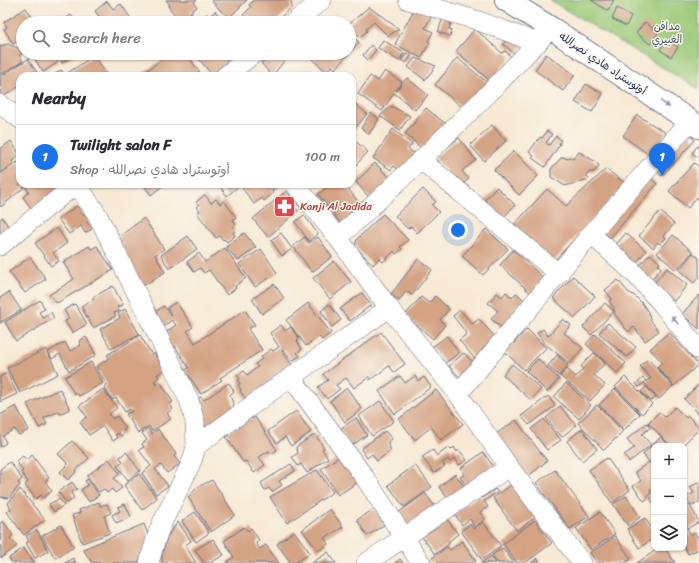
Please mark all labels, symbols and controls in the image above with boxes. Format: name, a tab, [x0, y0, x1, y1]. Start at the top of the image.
search box	[16, 16, 356, 60]
park label: مدافن الغبيري	[652, 17, 682, 49]
text: Search here	[62, 25, 141, 51]
icon: search	[30, 27, 52, 49]
street label: أوتوستراد هادي نصرالله	[555, 27, 651, 100]
text: Nearby	[32, 83, 86, 113]
one-way arrow	[660, 100, 670, 108]
text: Twilight salon F	[70, 132, 172, 158]
pin: 1	[649, 143, 675, 176]
text: 1	[42, 145, 48, 168]
text: 100 m	[305, 145, 340, 168]
text: Shop · أوتوستراد هادي نصرالله	[70, 158, 230, 181]
pharmacy icon: Kanji Al Jadida	[271, 193, 297, 219]
place label: Kanji Al Jadida	[300, 197, 372, 216]
your location	[448, 220, 468, 240]
one-way arrow	[670, 314, 679, 325]
map controls	[651, 443, 687, 551]
button: +	[651, 443, 687, 479]
button: −	[651, 479, 687, 515]
button: layers	[651, 515, 687, 551]

